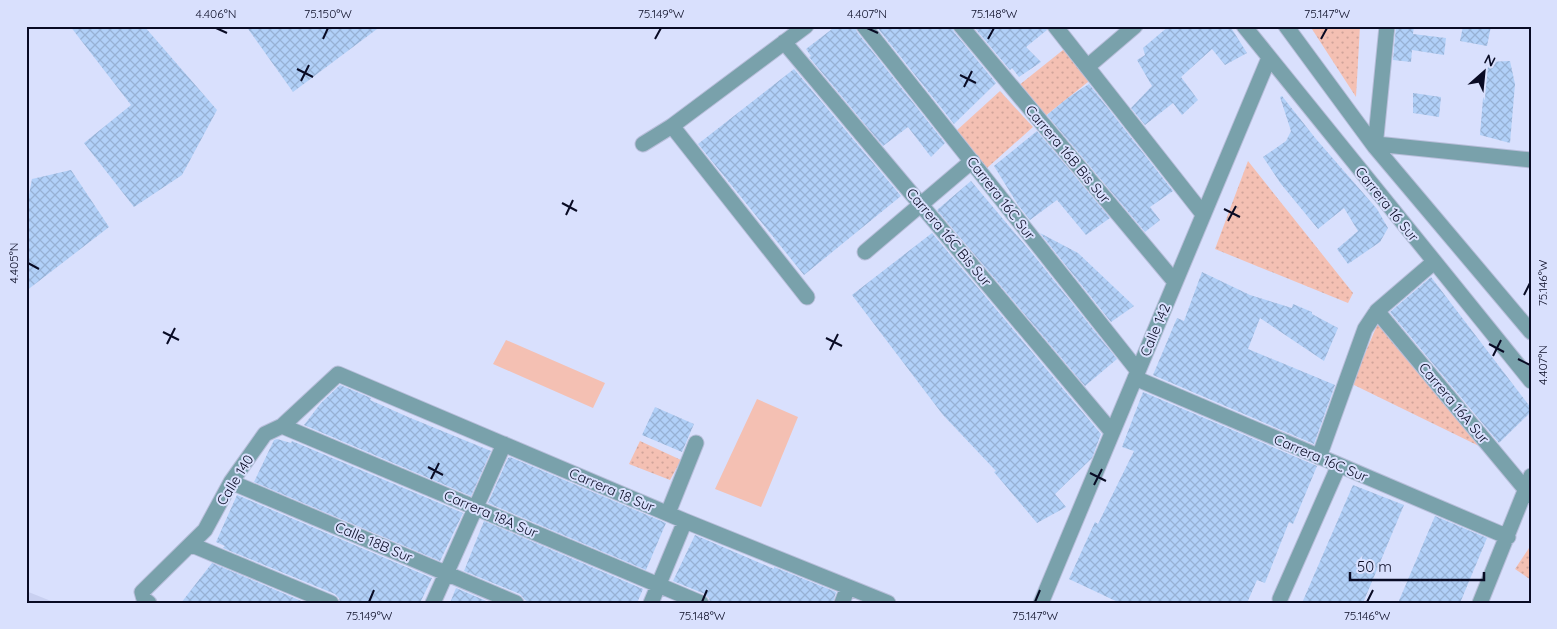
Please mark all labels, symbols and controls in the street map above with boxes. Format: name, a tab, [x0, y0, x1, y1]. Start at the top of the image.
text: 4.406°N	[196, 6, 236, 21]
text: 75.150°W	[304, 6, 352, 21]
text: 75.149°W	[638, 6, 685, 21]
text: 4.407°N	[847, 6, 887, 21]
text: 75.148°W	[971, 6, 1018, 21]
text: 75.147°W	[1304, 6, 1350, 21]
north arrow	[1460, 48, 1510, 98]
text: N	[1481, 50, 1499, 71]
street label: Carrera 16B Bis Sur	[1022, 101, 1115, 207]
street label: Carrera 16C Sur	[963, 153, 1039, 244]
street label: Carrera 16 Sur	[1351, 163, 1423, 246]
street label: Carrera 16C Bis Sur	[903, 184, 996, 290]
text: 4.405°N	[6, 243, 21, 283]
text: 75.146°W	[1535, 259, 1550, 306]
street label: Calle 142	[1136, 301, 1174, 359]
text: 4.407°N	[1535, 345, 1550, 385]
street label: Carrera 16A Sur	[1415, 359, 1494, 448]
street label: Carrera 16C Sur	[1271, 430, 1371, 486]
street label: Calle 140	[212, 451, 258, 509]
street label: Carrera 18 Sur	[566, 464, 658, 516]
street label: Carrera 18A Sur	[441, 486, 541, 542]
street label: Calle 18B Sur	[332, 518, 416, 567]
scale bar	[1350, 549, 1483, 581]
text: 50 m	[1357, 557, 1392, 576]
text: 75.149°W	[346, 608, 393, 623]
text: 75.148°W	[679, 608, 726, 623]
text: 75.147°W	[1012, 608, 1058, 623]
text: 75.146°W	[1344, 608, 1391, 623]

